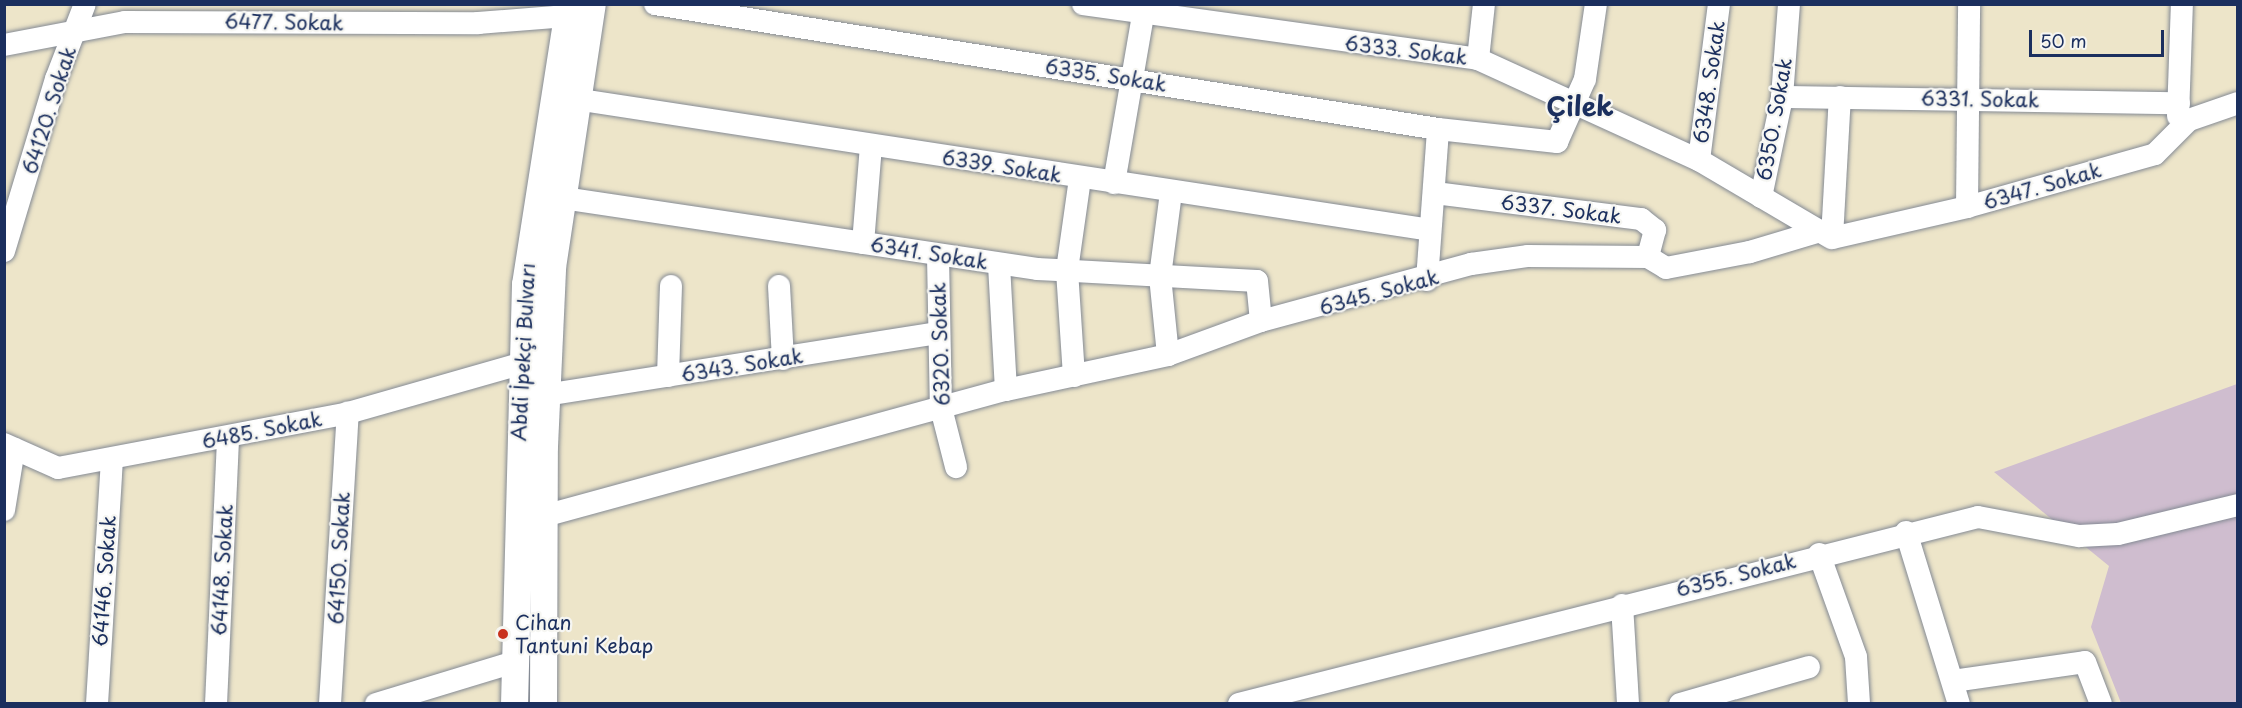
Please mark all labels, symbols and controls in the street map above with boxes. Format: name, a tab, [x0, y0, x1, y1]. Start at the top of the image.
street label: 6477. Sokak	[224, 9, 344, 35]
scale bar	[2032, 18, 2167, 56]
street label: 6348. Sokak	[1688, 19, 1730, 145]
text: 50 m	[2040, 27, 2087, 54]
street label: 6333. Sokak	[1343, 30, 1469, 70]
street label: 64120. Sokak	[17, 42, 81, 178]
street label: 6335. Sokak	[1043, 54, 1169, 96]
street label: 6350. Sokak	[1751, 56, 1797, 182]
street label: 6331. Sokak	[1920, 86, 2040, 112]
district label: Çilek	[1546, 90, 1614, 122]
street label: 6339. Sokak	[940, 145, 1064, 187]
street label: 6347. Sokak	[1980, 158, 2104, 214]
street label: 6337. Sokak	[1499, 190, 1623, 228]
street label: 6341. Sokak	[868, 232, 990, 274]
street label: Abdi İpekçi Bulvarı	[506, 261, 540, 443]
street label: 6345. Sokak	[1316, 264, 1442, 320]
street label: 6320. Sokak	[926, 281, 954, 407]
street label: 6343. Sokak	[679, 343, 805, 387]
street label: 6485. Sokak	[199, 406, 325, 454]
street label: 64150. Sokak	[324, 491, 354, 625]
street label: 64148. Sokak	[207, 503, 237, 637]
street label: 64146. Sokak	[87, 514, 121, 648]
street label: 6355. Sokak	[1673, 548, 1799, 602]
place label: Cihan Tantuni Kebap	[515, 610, 653, 657]
marker: Cihan Tantuni Kebap	[496, 627, 510, 641]

